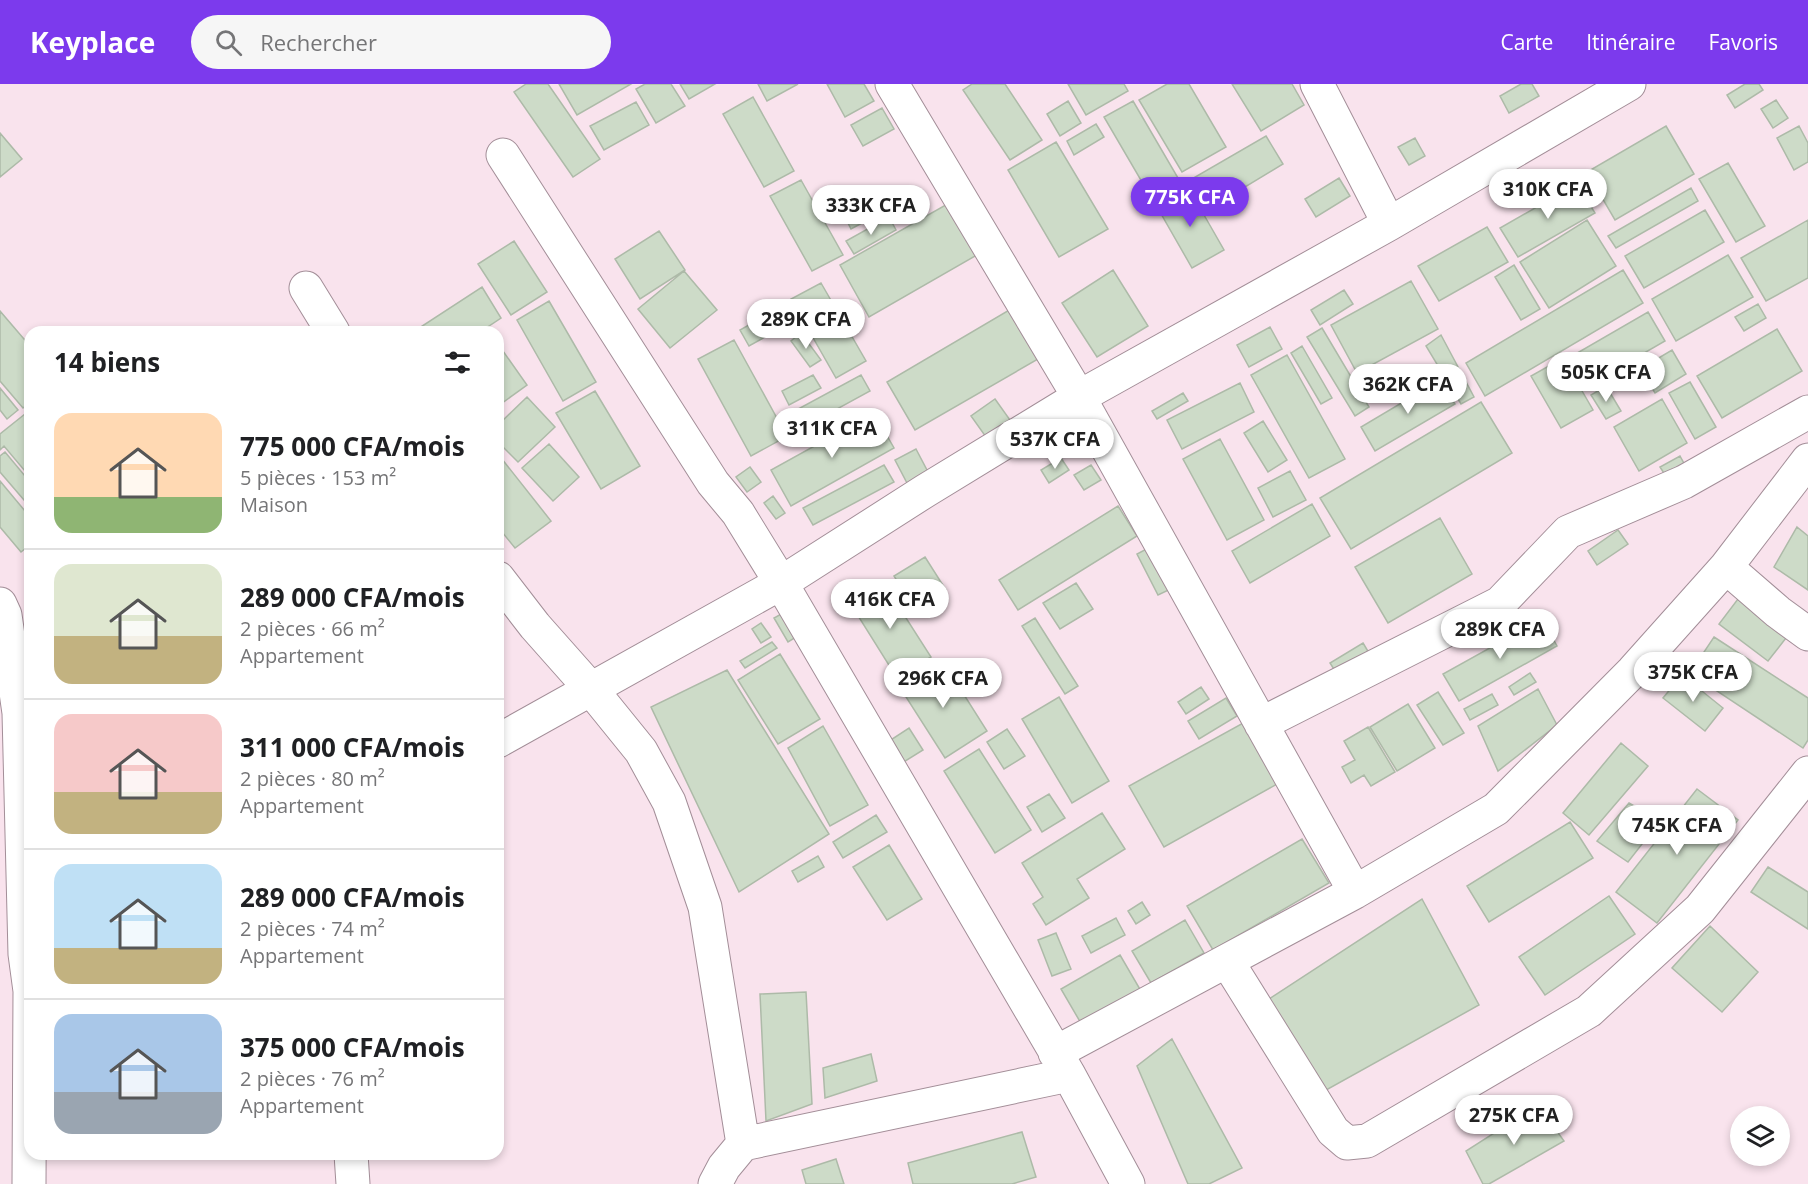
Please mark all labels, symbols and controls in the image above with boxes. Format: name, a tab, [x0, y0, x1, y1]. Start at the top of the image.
search box	[191, 15, 611, 69]
text: Keyplace	[30, 23, 155, 61]
icon: search	[212, 26, 245, 59]
text: Rechercher	[260, 27, 377, 57]
text: Carte	[1500, 28, 1553, 56]
text: Itinéraire	[1586, 28, 1675, 56]
text: Favoris	[1708, 28, 1778, 56]
pin: 310K CFA	[1486, 169, 1610, 220]
text: 310K CFA	[1503, 175, 1593, 202]
pin: 775K CFA	[1128, 177, 1252, 228]
text: 775K CFA	[1145, 183, 1235, 210]
pin: 333K CFA	[809, 185, 933, 236]
text: 333K CFA	[826, 191, 916, 218]
pin: 289K CFA	[744, 299, 868, 350]
text: 289K CFA	[761, 305, 851, 332]
text: 14 biens	[54, 344, 160, 380]
icon: filters	[441, 346, 474, 379]
pin: 505K CFA	[1544, 352, 1668, 403]
text: 505K CFA	[1561, 358, 1651, 385]
pin: 362K CFA	[1346, 364, 1470, 415]
text: 362K CFA	[1363, 370, 1453, 397]
pin: 311K CFA	[770, 408, 894, 459]
text: 311K CFA	[787, 414, 877, 441]
pin: 537K CFA	[993, 419, 1117, 470]
text: 537K CFA	[1010, 425, 1100, 452]
text: 775 000 CFA/mois	[240, 428, 465, 464]
icon: home	[102, 437, 174, 509]
text: 5 pièces · 153 m²	[240, 464, 396, 491]
text: Maison	[240, 491, 308, 518]
text: 289 000 CFA/mois	[240, 579, 465, 615]
pin: 416K CFA	[828, 579, 952, 630]
text: 416K CFA	[845, 585, 935, 612]
icon: home	[102, 588, 174, 660]
pin: 289K CFA	[1438, 609, 1562, 660]
text: 2 pièces · 66 m²	[240, 615, 385, 642]
text: 289K CFA	[1455, 615, 1545, 642]
text: Appartement	[240, 642, 364, 669]
pin: 375K CFA	[1631, 652, 1755, 703]
pin: 296K CFA	[881, 658, 1005, 709]
text: 375K CFA	[1648, 658, 1738, 685]
text: 296K CFA	[898, 664, 988, 691]
text: 311 000 CFA/mois	[240, 729, 465, 765]
icon: home	[102, 738, 174, 810]
text: 2 pièces · 80 m²	[240, 765, 385, 792]
text: Appartement	[240, 792, 364, 819]
pin: 745K CFA	[1615, 805, 1739, 856]
text: 745K CFA	[1632, 811, 1722, 838]
text: 289 000 CFA/mois	[240, 879, 465, 915]
icon: home	[102, 888, 174, 960]
text: 2 pièces · 74 m²	[240, 915, 385, 942]
text: Appartement	[240, 942, 364, 969]
text: 375 000 CFA/mois	[240, 1029, 465, 1065]
icon: home	[102, 1038, 174, 1110]
text: 2 pièces · 76 m²	[240, 1065, 385, 1092]
text: Appartement	[240, 1092, 364, 1119]
pin: 275K CFA	[1452, 1095, 1576, 1146]
text: 275K CFA	[1469, 1101, 1559, 1128]
map controls	[1730, 1106, 1790, 1166]
button: layers	[1730, 1106, 1790, 1166]

